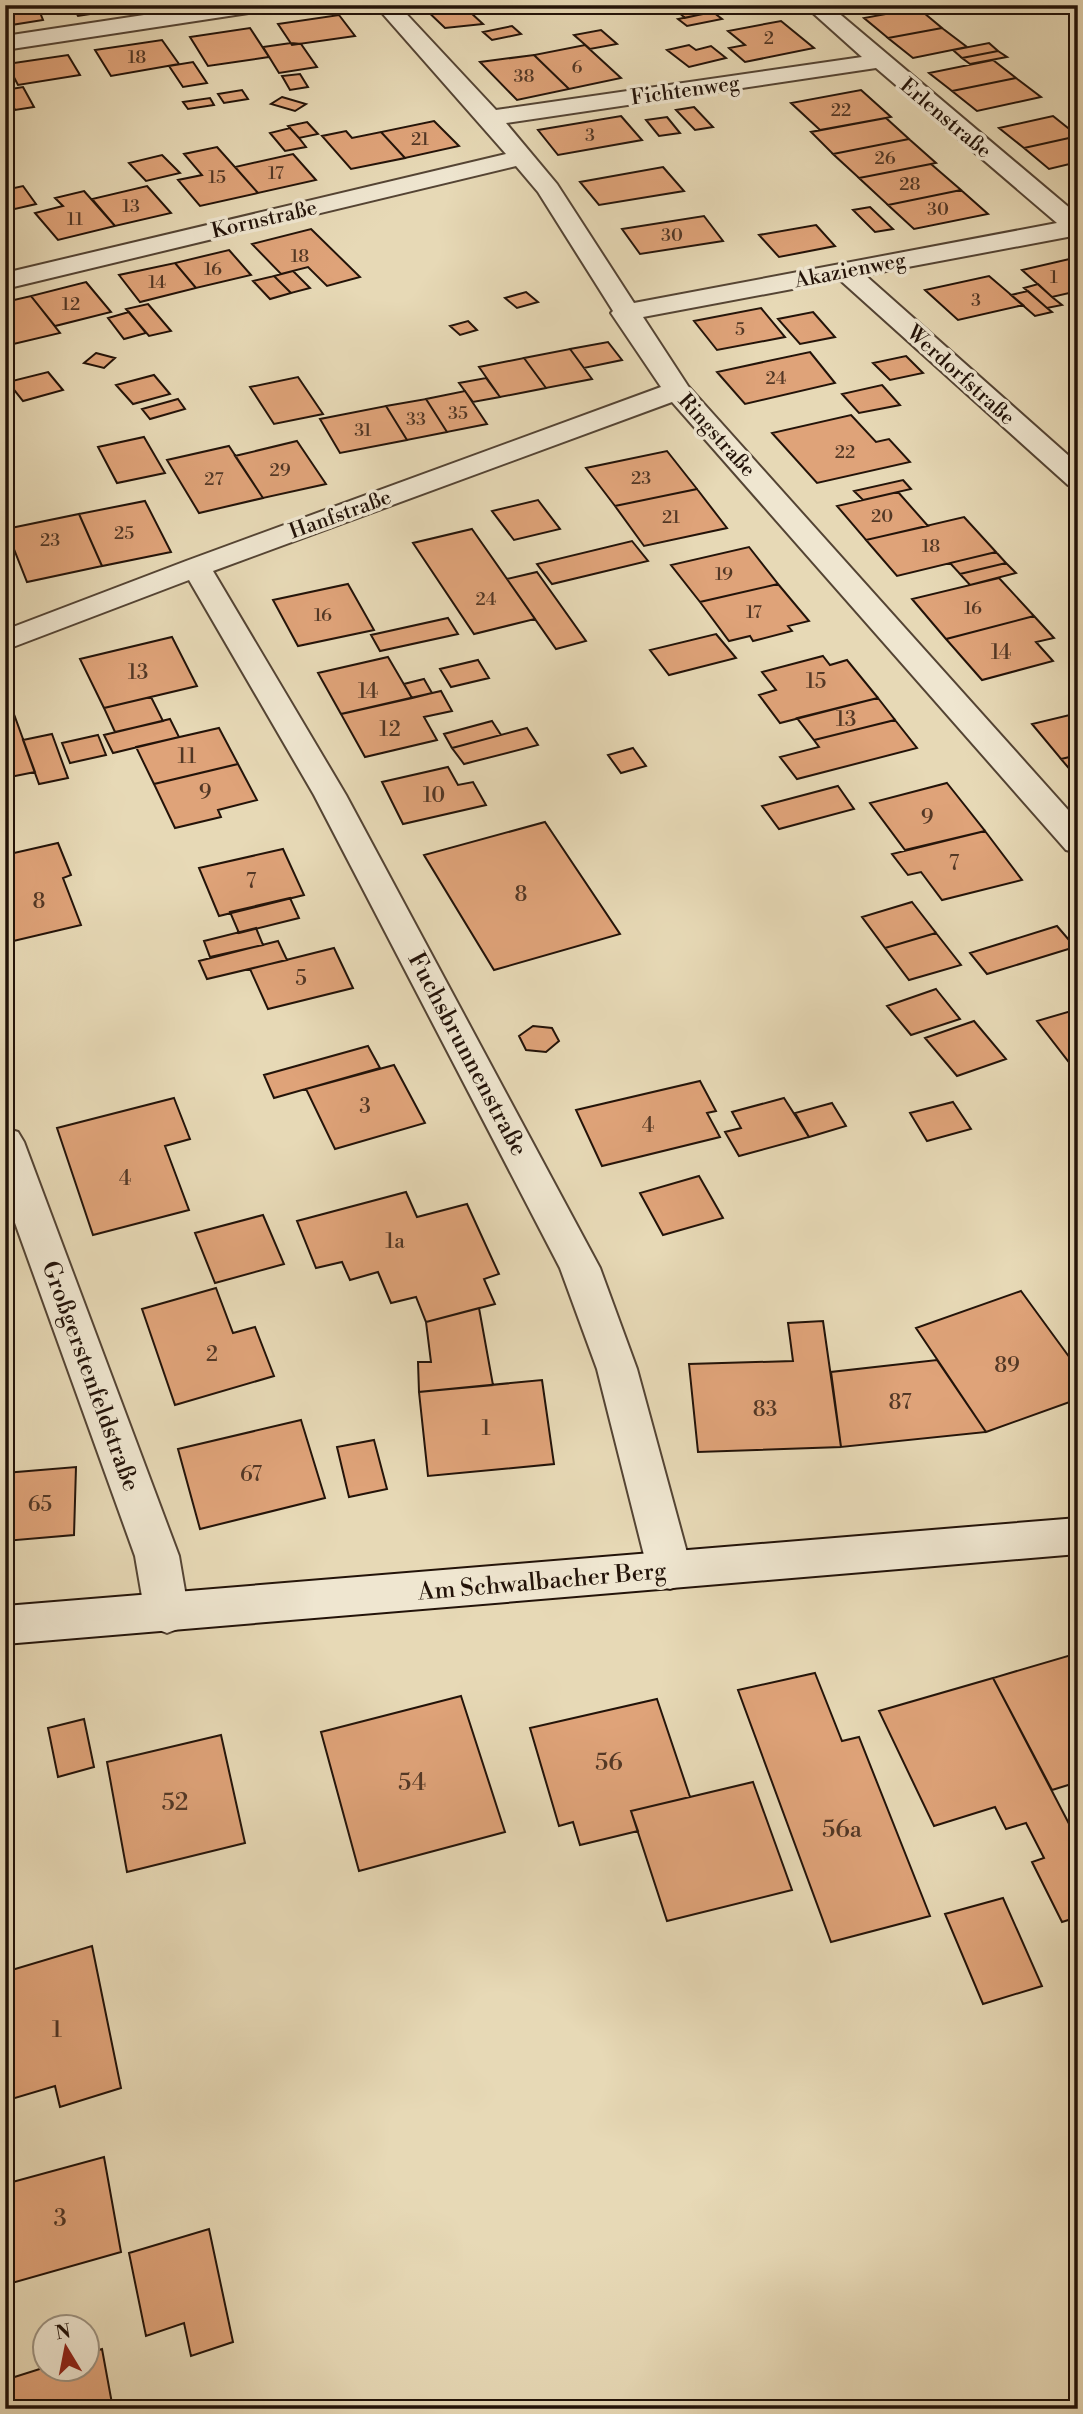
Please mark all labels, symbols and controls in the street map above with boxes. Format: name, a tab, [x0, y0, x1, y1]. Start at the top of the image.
house number: 2	[764, 27, 774, 50]
house number: 18	[128, 46, 146, 69]
house number: 6	[572, 56, 583, 79]
house number: 38	[514, 65, 534, 88]
street label: Fichtenweg	[629, 70, 741, 111]
street label: Erlenstraße	[894, 73, 996, 165]
house number: 22	[831, 99, 851, 122]
house number: 3	[585, 124, 595, 147]
house number: 21	[411, 128, 429, 151]
house number: 26	[874, 147, 896, 170]
house number: 17	[268, 162, 284, 185]
house number: 15	[208, 166, 226, 189]
house number: 28	[899, 173, 921, 196]
house number: 13	[122, 195, 140, 218]
street label: Kornstraße	[209, 195, 320, 245]
house number: 30	[927, 198, 949, 221]
house number: 11	[67, 208, 83, 231]
house number: 30	[661, 224, 683, 247]
house number: 18	[291, 245, 309, 268]
street label: Akazienweg	[791, 247, 908, 295]
house number: 16	[204, 258, 222, 281]
house number: 1	[1050, 266, 1058, 289]
house number: 14	[148, 271, 166, 294]
house number: 3	[971, 289, 981, 312]
house number: 12	[62, 293, 80, 316]
house number: 5	[735, 318, 745, 341]
street label: Werdorfstraße	[900, 320, 1020, 431]
house number: 24	[765, 367, 787, 390]
street label: Ringstraße	[672, 388, 761, 483]
house number: 35	[448, 402, 468, 425]
house number: 33	[406, 408, 426, 431]
house number: 31	[354, 419, 372, 442]
house number: 22	[835, 441, 855, 464]
house number: 29	[269, 459, 291, 482]
house number: 23	[631, 467, 651, 490]
house number: 27	[204, 468, 224, 491]
street label: Hanfstraße	[286, 485, 395, 545]
house number: 20	[871, 505, 893, 528]
house number: 21	[662, 506, 680, 529]
house number: 25	[114, 522, 134, 545]
house number: 23	[40, 529, 60, 552]
house number: 18	[922, 535, 940, 558]
house number: 19	[715, 563, 733, 586]
house number: 24	[475, 588, 497, 611]
house number: 16	[964, 597, 982, 620]
house number: 17	[746, 601, 762, 624]
house number: 16	[314, 604, 332, 627]
house number: 14	[991, 640, 1011, 666]
house number: 13	[128, 660, 148, 686]
house number: 15	[806, 669, 826, 695]
house number: 14	[358, 679, 378, 705]
house number: 13	[836, 707, 856, 733]
house number: 12	[379, 717, 401, 743]
house number: 11	[178, 744, 196, 770]
house number: 9	[199, 780, 211, 806]
house number: 10	[423, 783, 445, 809]
house number: 9	[921, 805, 933, 831]
house number: 7	[949, 851, 960, 877]
house number: 7	[246, 869, 257, 895]
house number: 8	[515, 882, 527, 908]
house number: 8	[33, 889, 45, 915]
street label: Fuchsbrunnenstraße	[401, 947, 534, 1162]
house number: 5	[295, 966, 307, 992]
house number: 3	[359, 1094, 371, 1120]
house number: 4	[642, 1113, 654, 1139]
house number: 4	[119, 1166, 131, 1192]
house number: 1a	[385, 1229, 405, 1255]
street label: Großgerstenfeldstraße	[34, 1257, 146, 1496]
house number: 2	[206, 1342, 218, 1368]
house number: 89	[994, 1353, 1020, 1379]
house number: 87	[888, 1390, 912, 1416]
house number: 83	[753, 1397, 777, 1423]
house number: 1	[481, 1416, 491, 1442]
house number: 67	[240, 1462, 263, 1488]
house number: 65	[28, 1492, 52, 1518]
street label: Am Schwalbacher Berg	[416, 1556, 668, 1608]
house number: 56	[595, 1748, 623, 1778]
house number: 54	[398, 1768, 426, 1798]
house number: 52	[162, 1788, 188, 1818]
house number: 56a	[822, 1815, 863, 1845]
house number: 1	[52, 2015, 63, 2045]
house number: 3	[53, 2204, 67, 2234]
north arrow	[32, 2312, 102, 2382]
text: N	[54, 2319, 73, 2345]

